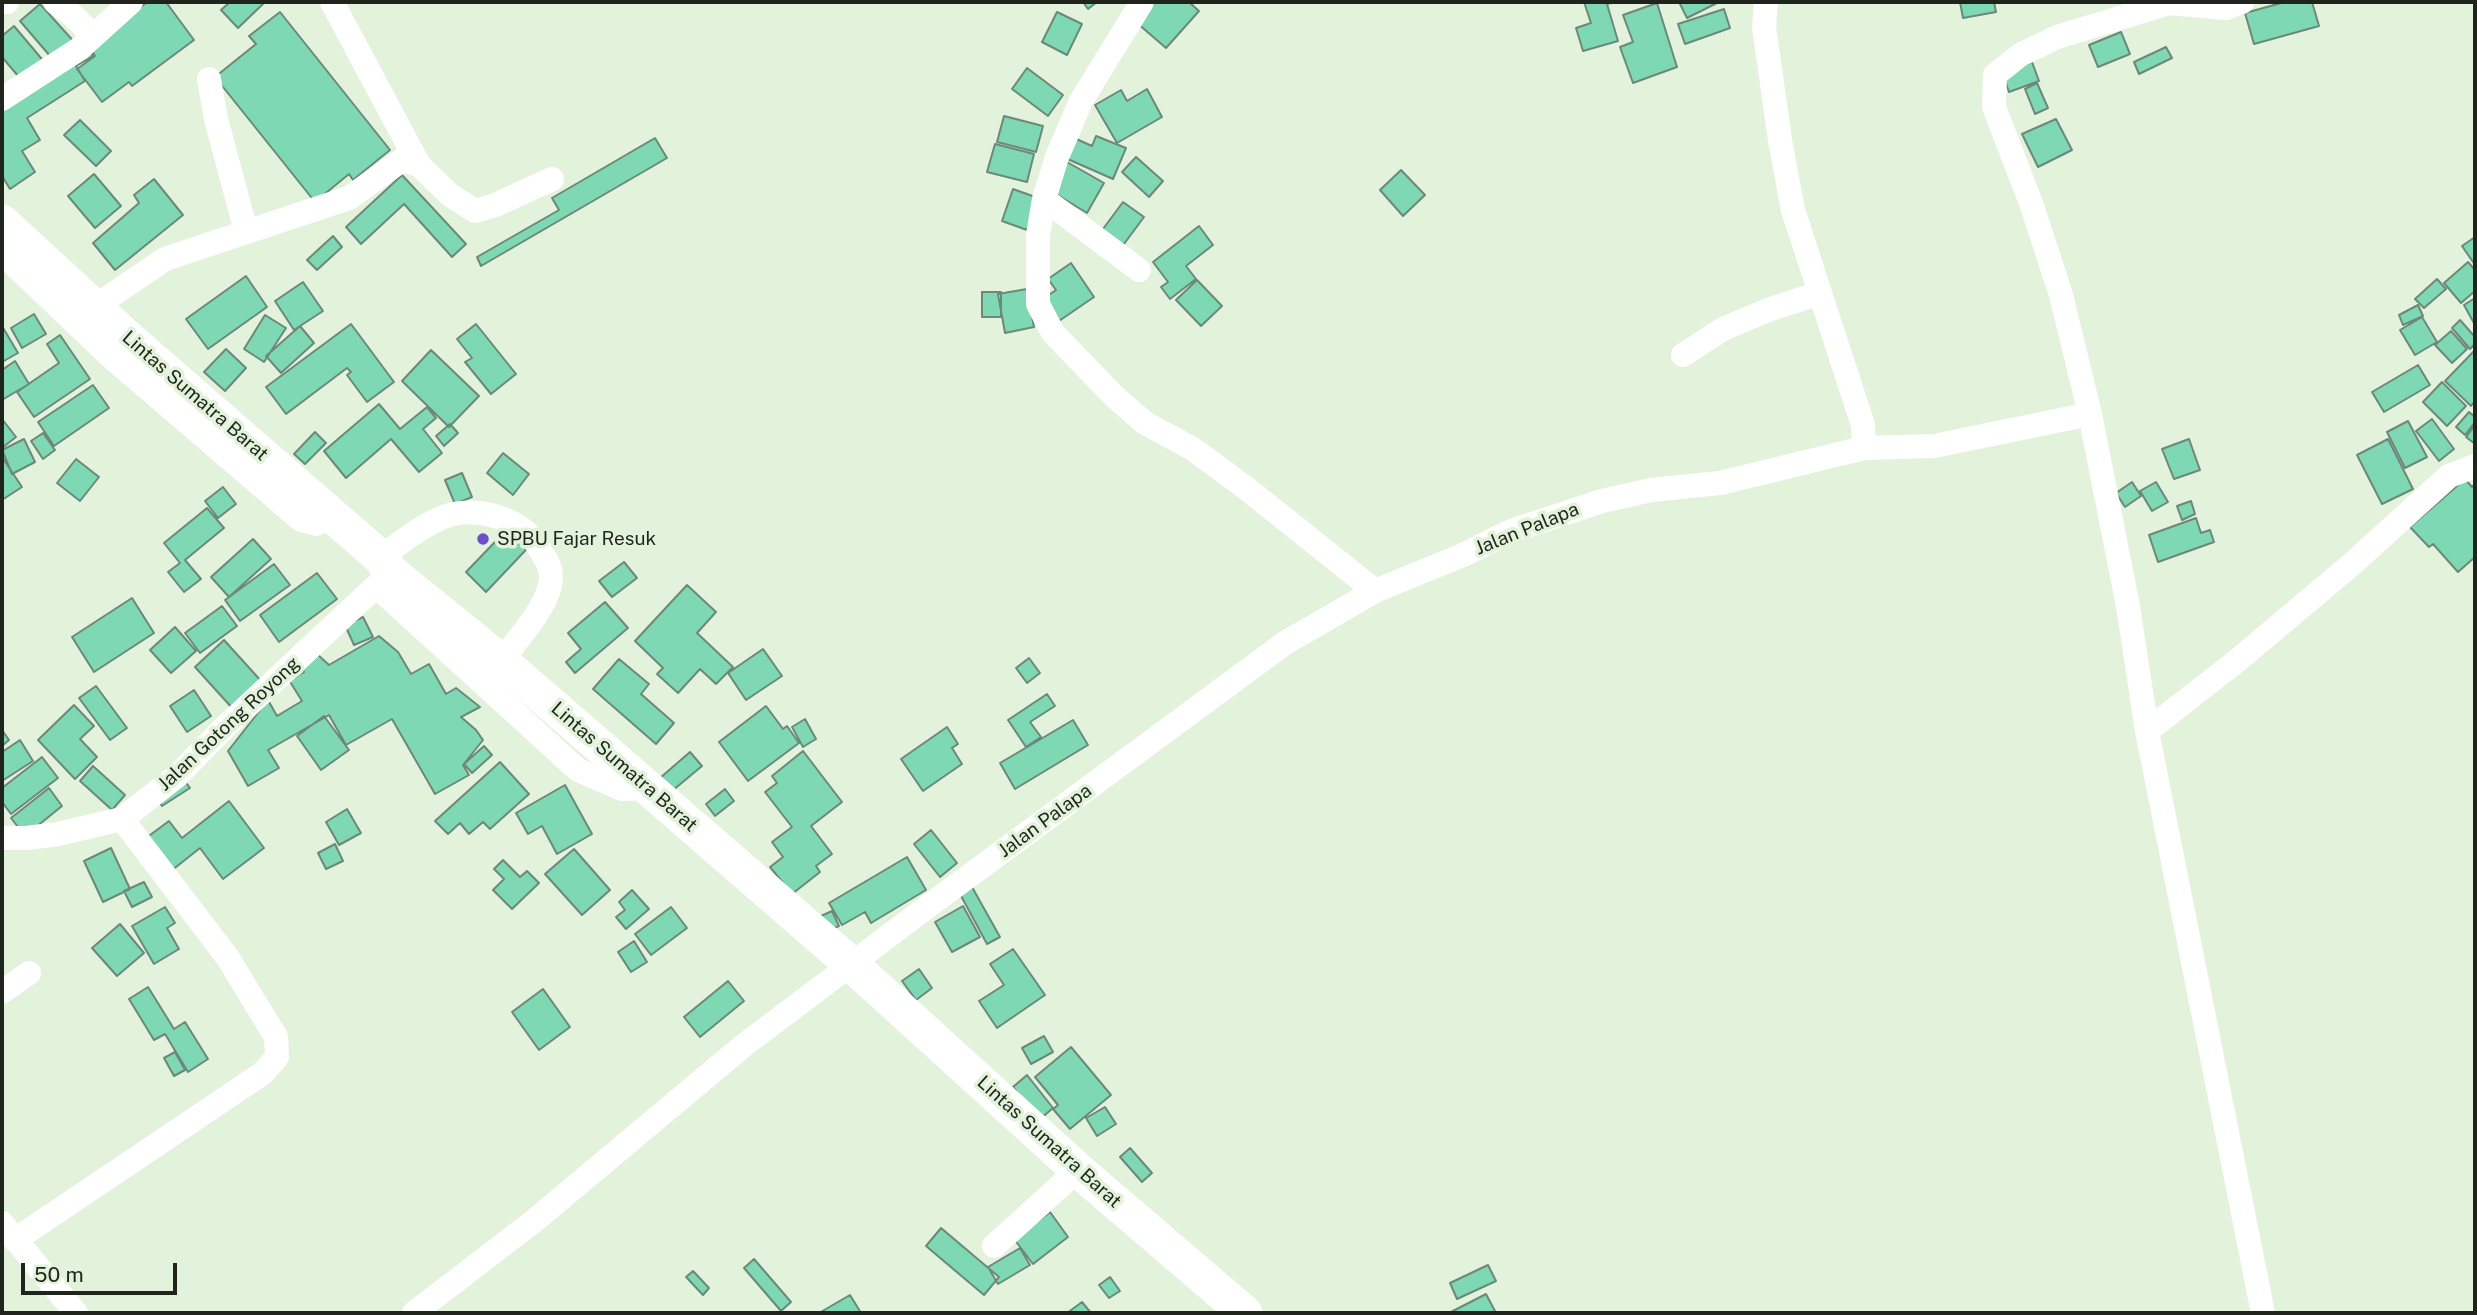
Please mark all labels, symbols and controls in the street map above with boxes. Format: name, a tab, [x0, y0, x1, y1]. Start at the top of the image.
street label: Lintas Sumatra Barat	[117, 326, 273, 466]
street label: Jalan Palapa	[1472, 498, 1582, 560]
place label: SPBU Fajar Resuk	[497, 528, 656, 550]
marker: SPBU Fajar Resuk	[475, 531, 491, 547]
street label: Jalan Gotong Royong	[153, 652, 305, 796]
street label: Lintas Sumatra Barat	[546, 697, 702, 837]
street label: Jalan Palapa	[994, 779, 1096, 863]
street label: Lintas Sumatra Barat	[972, 1071, 1126, 1213]
scale bar	[24, 1248, 180, 1292]
text: 50 m	[34, 1262, 84, 1287]

